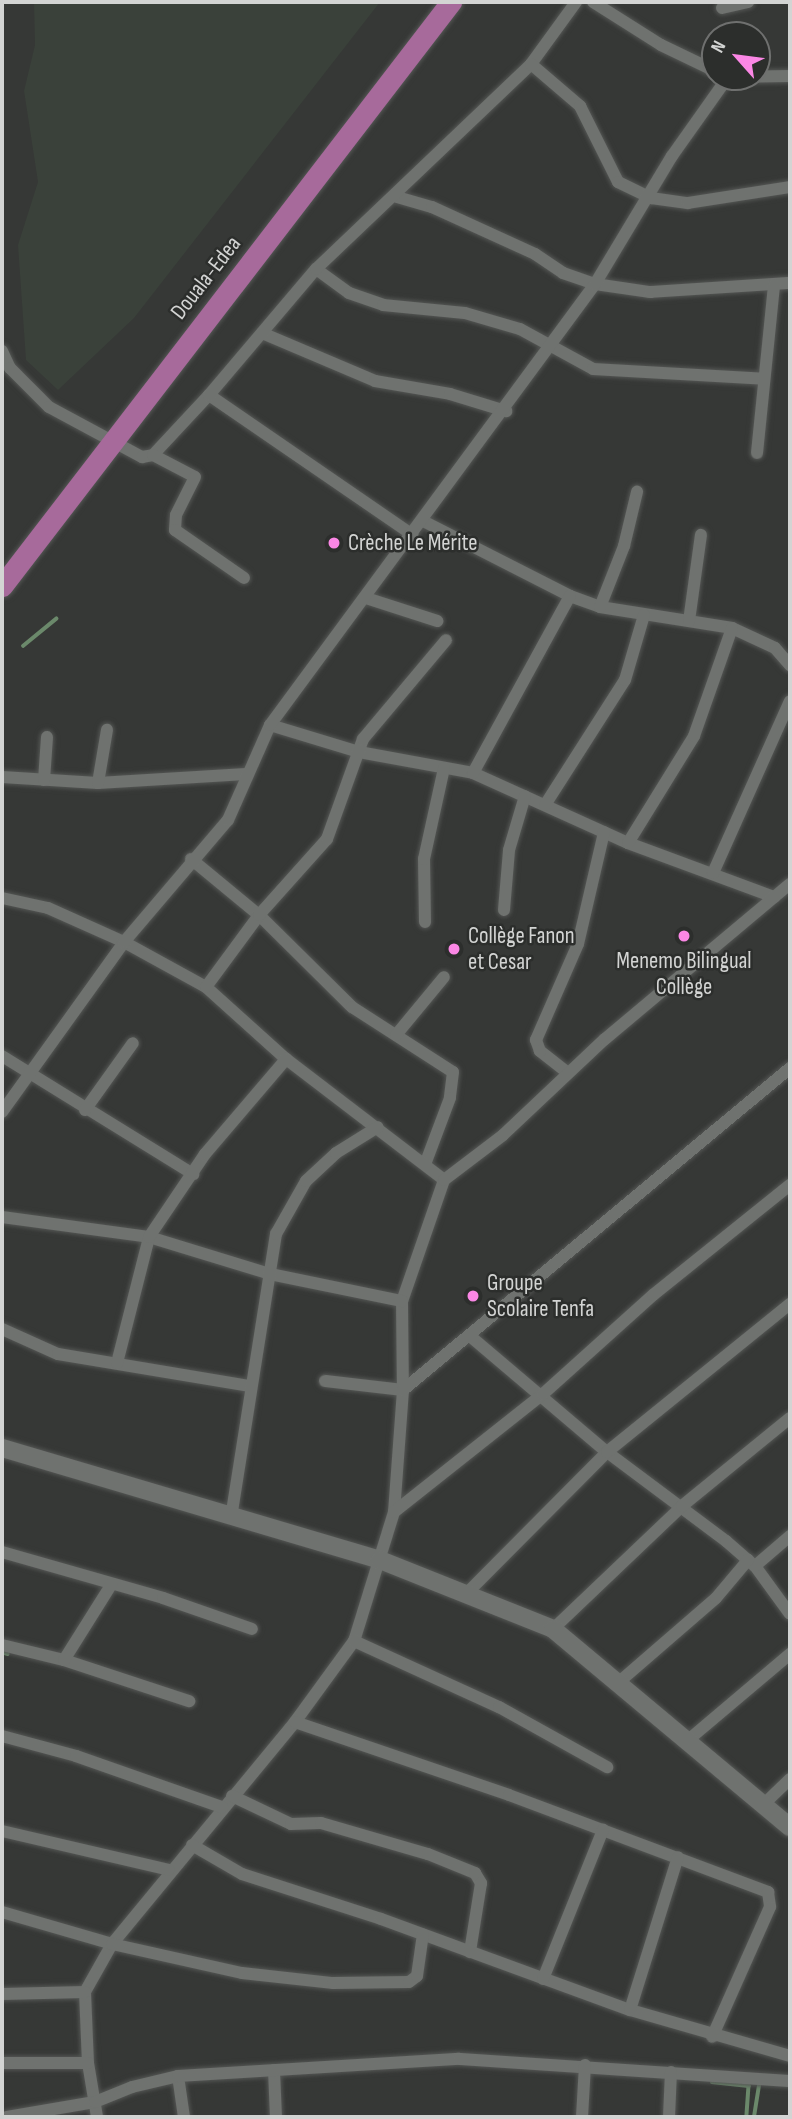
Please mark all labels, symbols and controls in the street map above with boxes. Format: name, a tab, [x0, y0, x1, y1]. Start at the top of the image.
north arrow	[701, 21, 771, 91]
text: N	[706, 37, 731, 57]
street label: Douala-Edea	[165, 231, 247, 325]
place label: Crèche Le Mérite	[348, 529, 478, 557]
marker: Crèche Le Mérite	[326, 535, 342, 551]
place label: Collège Fanon et Cesar	[468, 922, 575, 976]
marker: Menemo Bilingual Collège	[676, 928, 692, 944]
marker: Collège Fanon et Cesar	[446, 941, 462, 957]
place label: Menemo Bilingual Collège	[616, 947, 752, 1001]
place label: Groupe Scolaire Tenfa	[487, 1269, 594, 1323]
marker: Groupe Scolaire Tenfa	[465, 1288, 481, 1304]

